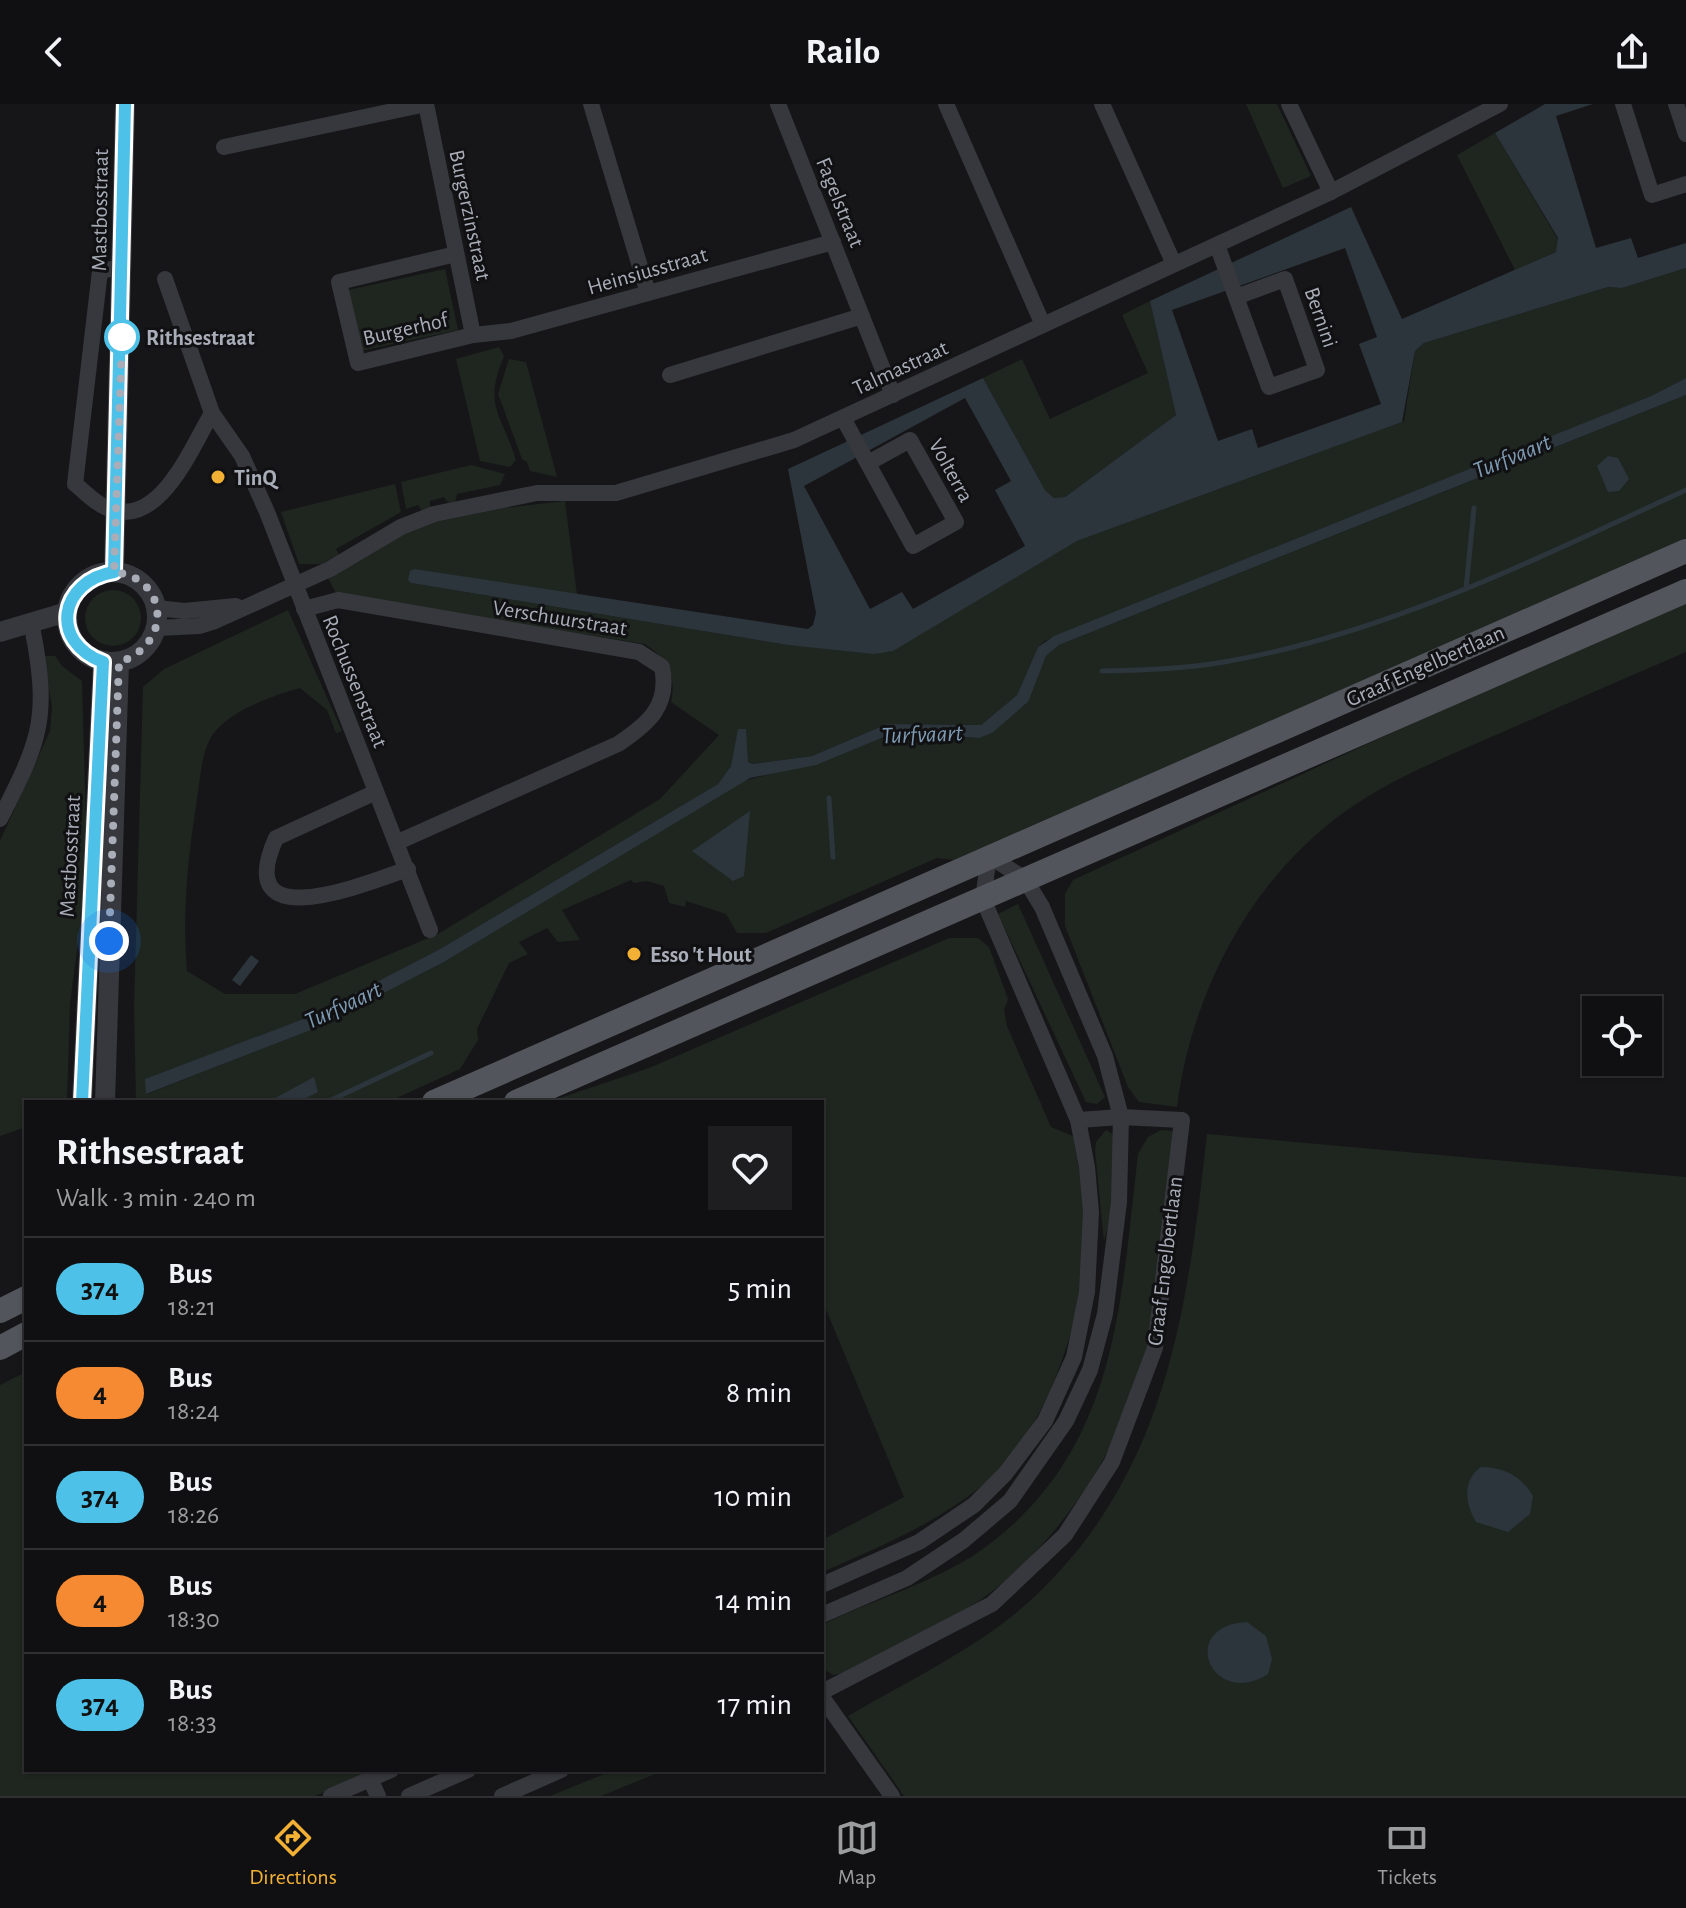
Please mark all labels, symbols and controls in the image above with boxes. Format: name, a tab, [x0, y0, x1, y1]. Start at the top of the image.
icon: back	[32, 30, 76, 74]
icon: share	[1610, 30, 1654, 74]
text: Railo	[806, 34, 880, 70]
street label: Burgerzinstraat	[445, 148, 495, 283]
street label: Mastbosstraat	[88, 149, 112, 271]
street label: Fagelstraat	[812, 154, 868, 250]
street label: Heinsiusstraat	[585, 243, 710, 299]
street label: Bernini	[1301, 284, 1342, 350]
street label: Burgerhof	[361, 308, 451, 349]
marker: Rithsestraat	[105, 320, 139, 354]
place label: Rithsestraat	[146, 327, 255, 349]
street label: Talmastraat	[850, 336, 951, 399]
water label: Turfvaart	[1470, 430, 1555, 483]
street label: Volterra	[925, 435, 977, 506]
place label: TinQ	[234, 467, 279, 490]
marker: TinQ	[209, 468, 227, 486]
street label: Verschuurstraat	[491, 597, 628, 639]
street label: Rochussenstraat	[319, 612, 392, 751]
street label: Graaf Engelbertlaan	[1343, 621, 1508, 711]
water label: Turfvaart	[881, 722, 963, 748]
street label: Mastbosstraat	[56, 795, 84, 918]
your location	[89, 921, 129, 961]
place label: Esso 't Hout	[650, 944, 752, 966]
marker: Esso 't Hout	[625, 945, 643, 963]
water label: Turfvaart	[301, 978, 386, 1034]
map controls	[1582, 996, 1662, 1076]
button: locate	[1582, 996, 1662, 1076]
button: heart	[708, 1126, 792, 1210]
text: Rithsestraat	[56, 1134, 244, 1172]
street label: Graaf Engelbertlaan	[1144, 1175, 1186, 1347]
text: Walk · 3 min · 240 m	[56, 1185, 256, 1211]
text: Bus	[168, 1259, 213, 1289]
text: 5 min	[728, 1274, 792, 1304]
text: 374	[81, 1275, 119, 1303]
text: 18:21	[168, 1294, 216, 1320]
text: Bus	[168, 1363, 213, 1393]
text: 8 min	[726, 1378, 792, 1408]
text: 4	[93, 1379, 107, 1407]
text: 18:24	[168, 1398, 220, 1424]
text: Bus	[168, 1467, 213, 1497]
text: 10 min	[714, 1482, 792, 1512]
text: 374	[81, 1483, 119, 1511]
text: 18:26	[168, 1502, 219, 1528]
text: Bus	[168, 1571, 213, 1601]
text: 14 min	[716, 1586, 792, 1616]
text: 4	[93, 1587, 107, 1615]
text: 18:30	[168, 1606, 220, 1632]
text: Bus	[168, 1675, 213, 1705]
text: 17 min	[717, 1690, 792, 1720]
text: 374	[81, 1691, 119, 1719]
text: 18:33	[168, 1710, 217, 1736]
tab: Directions	[249, 1816, 337, 1890]
tab: Map	[835, 1816, 879, 1890]
tab: Tickets	[1377, 1816, 1437, 1890]

